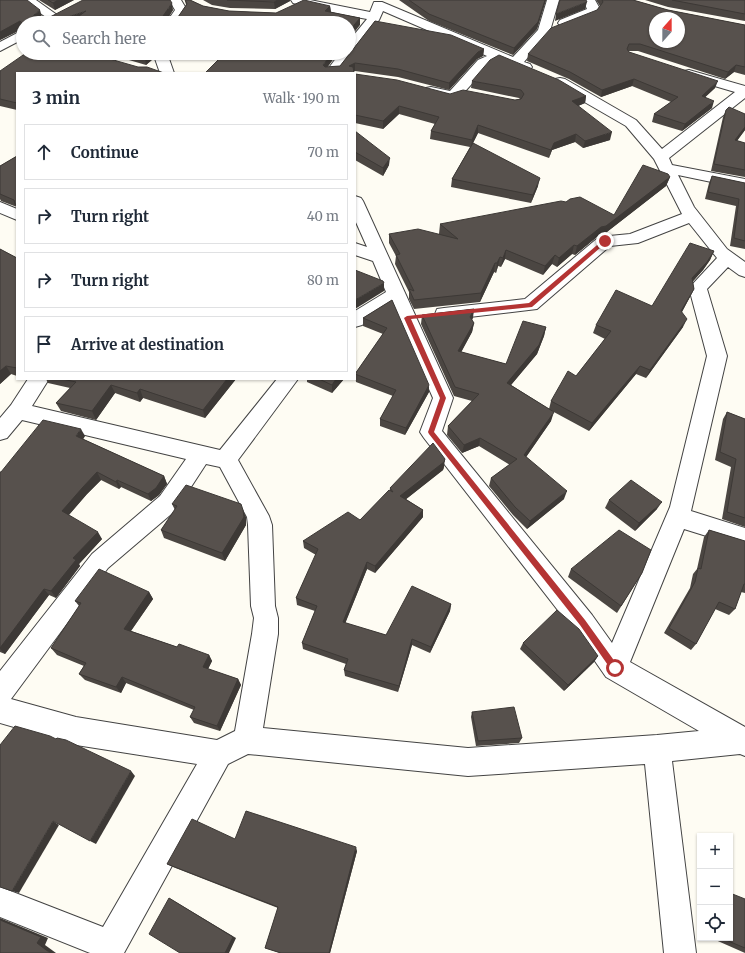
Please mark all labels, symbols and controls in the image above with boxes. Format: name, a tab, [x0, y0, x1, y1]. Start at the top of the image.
north arrow	[649, 12, 685, 48]
search box	[16, 16, 356, 60]
icon: search	[30, 27, 52, 49]
text: Search here	[62, 29, 146, 48]
text: 3 min	[32, 87, 80, 109]
text: Walk · 190 m	[263, 90, 340, 107]
icon: ahead	[33, 141, 55, 163]
text: Continue	[71, 143, 139, 162]
text: 70 m	[308, 144, 339, 161]
icon: right	[33, 205, 55, 227]
text: Turn right	[71, 207, 149, 226]
text: 40 m	[307, 208, 339, 225]
route end	[596, 232, 614, 250]
icon: right	[33, 269, 55, 291]
text: Turn right	[71, 271, 149, 290]
text: 80 m	[307, 272, 339, 289]
icon: arrive	[33, 333, 55, 355]
text: Arrive at destination	[71, 335, 224, 354]
route start	[606, 659, 624, 677]
map controls	[697, 833, 733, 941]
button: +	[697, 833, 733, 869]
button: −	[697, 869, 733, 905]
button: locate	[697, 905, 733, 941]

